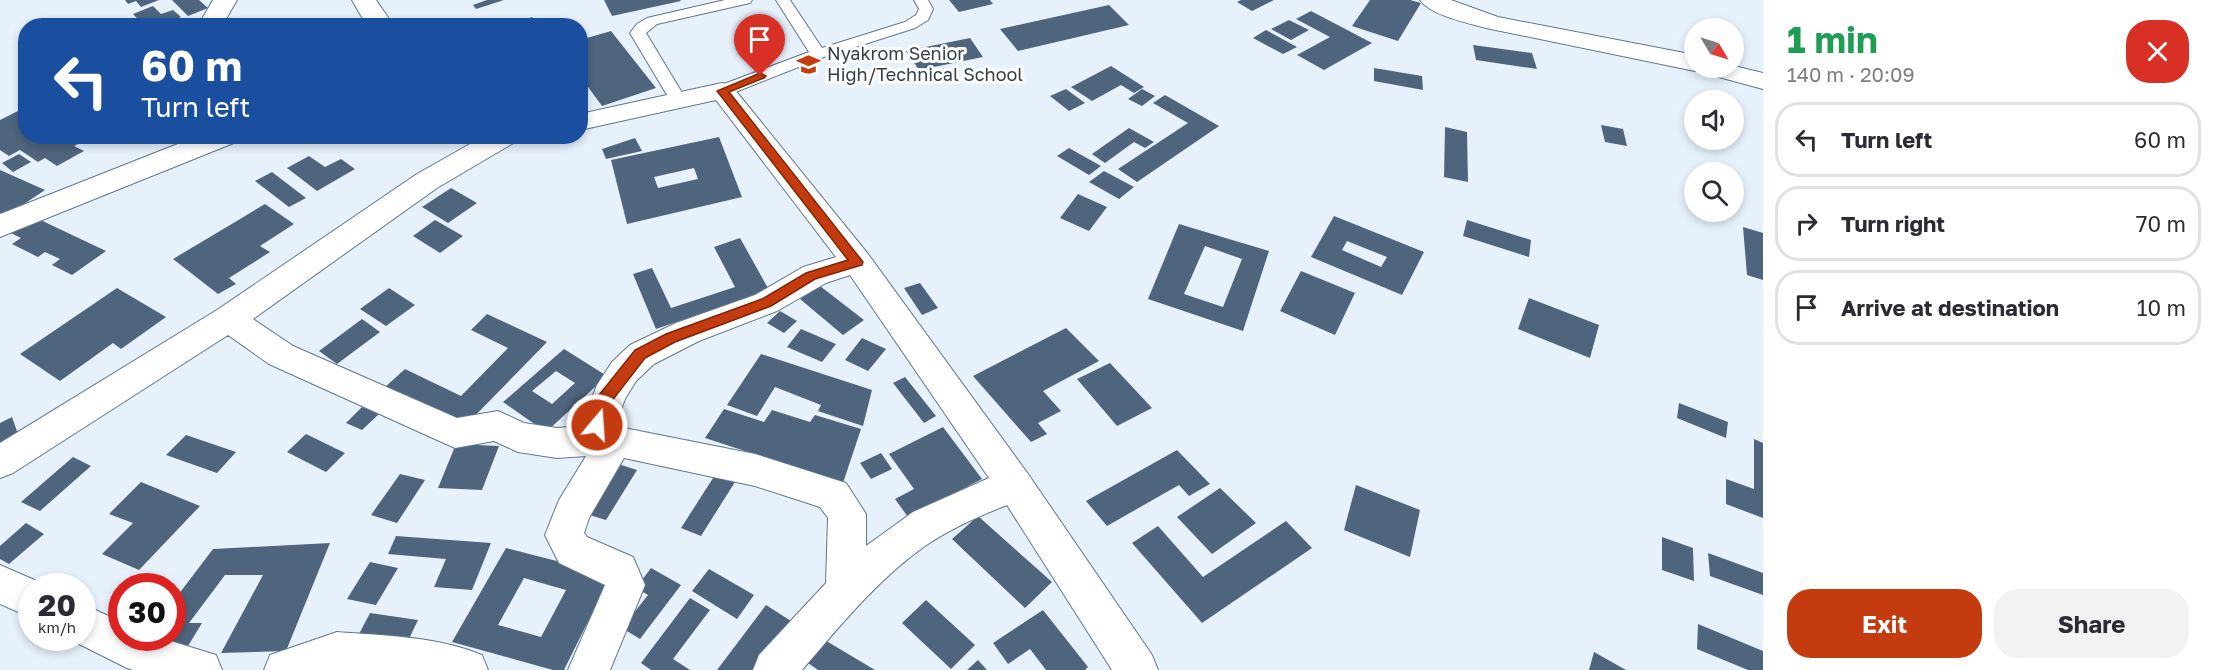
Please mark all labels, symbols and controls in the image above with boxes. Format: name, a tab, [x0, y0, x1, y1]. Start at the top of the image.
pin	[734, 14, 785, 76]
north arrow	[1684, 18, 1744, 78]
map controls	[1684, 18, 1744, 222]
text: 1 min	[1787, 18, 1878, 61]
button: close	[2126, 20, 2189, 83]
icon: arrive	[743, 23, 776, 56]
text: 60 m	[141, 40, 242, 90]
icon: left	[42, 42, 120, 120]
place label: Nyakrom Senior High/Technical School	[827, 42, 1023, 85]
school or university icon: Nyakrom Senior High/Technical School	[796, 51, 822, 77]
text: 140 m · 20:09	[1787, 62, 1915, 86]
button: sound	[1684, 90, 1744, 150]
text: Turn left	[141, 91, 250, 123]
icon: left	[1790, 123, 1823, 156]
text: Turn left	[1841, 126, 1932, 153]
text: 60 m	[2134, 126, 2186, 153]
button: search	[1684, 162, 1744, 222]
icon: right	[1790, 207, 1823, 240]
text: Turn right	[1841, 210, 1945, 237]
text: 70 m	[2136, 210, 2186, 237]
icon: arrive	[1790, 291, 1823, 324]
text: Arrive at destination	[1841, 294, 2059, 321]
text: 10 m	[2137, 294, 2186, 321]
position arrow	[565, 393, 629, 457]
speed limit sign: 30	[108, 573, 186, 651]
text: 20	[38, 587, 76, 623]
button: Exit	[1787, 589, 1982, 658]
button: Share	[1994, 589, 2189, 658]
text: km/h	[38, 618, 76, 636]

